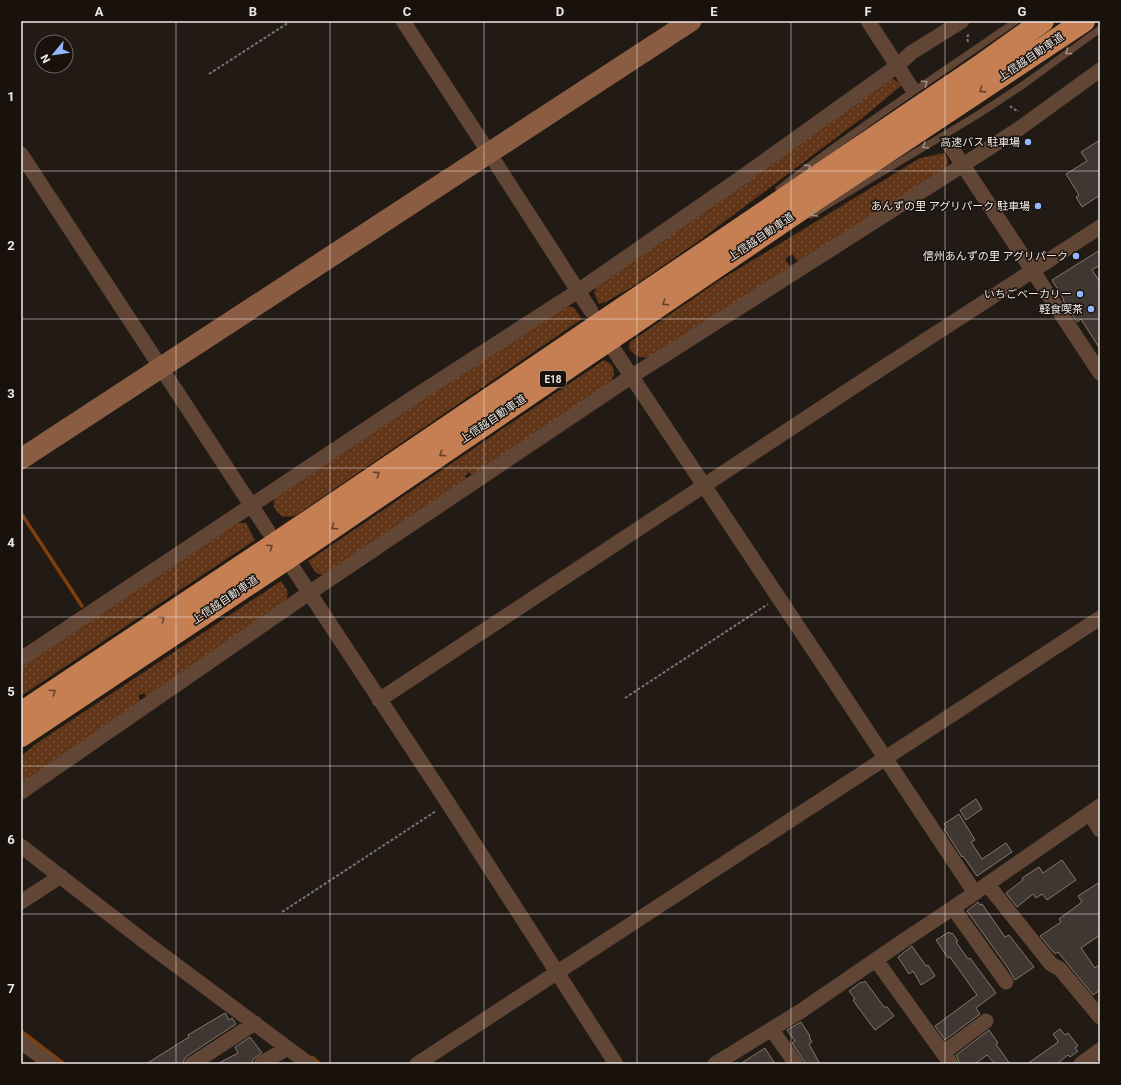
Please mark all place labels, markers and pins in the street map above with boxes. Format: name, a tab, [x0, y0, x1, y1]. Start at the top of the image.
place label: 高速バス 駐車場	[940, 136, 1020, 149]
marker: 高速バス 駐車場	[1023, 137, 1033, 147]
place label: あんずの里 アグリパーク 駐車場	[871, 200, 1030, 213]
marker: あんずの里 アグリパーク 駐車場	[1033, 201, 1043, 211]
place label: 信州あんずの里 アグリパーク	[923, 250, 1068, 263]
marker: 信州あんずの里 アグリパーク	[1071, 251, 1081, 261]
place label: いちごベーカリー	[984, 288, 1072, 301]
marker: いちごベーカリー	[1075, 289, 1085, 299]
place label: 軽食喫茶	[1039, 303, 1083, 316]
marker: 軽食喫茶	[1086, 304, 1096, 314]

